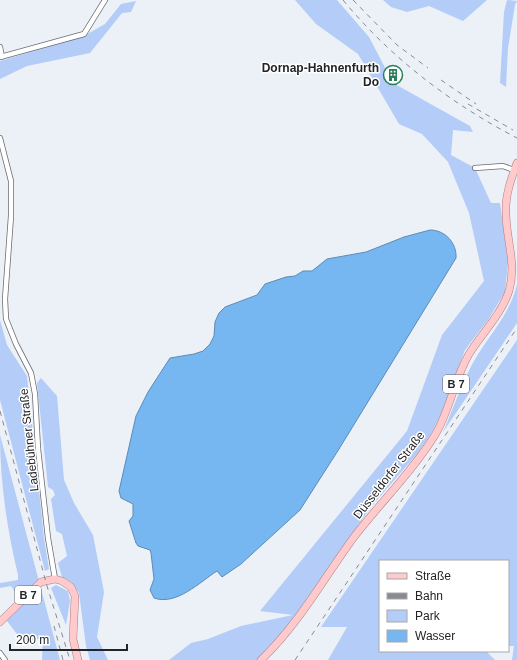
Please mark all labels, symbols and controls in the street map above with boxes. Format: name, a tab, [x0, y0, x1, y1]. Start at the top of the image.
place label: Dornap-Hahnenfurth Do	[262, 61, 379, 89]
building icon: Dornap-Hahnenfurth Do	[382, 64, 404, 86]
road number: B 7	[443, 375, 469, 393]
street label: Ladebühner Straße	[17, 388, 41, 492]
street label: Düsseldorfer Straße	[350, 428, 428, 522]
legend	[379, 560, 509, 652]
text: Straße	[415, 569, 451, 583]
road number: B 7	[15, 586, 41, 604]
text: Bahn	[415, 589, 443, 603]
text: Park	[415, 609, 441, 623]
scale bar	[10, 626, 127, 652]
text: Wasser	[415, 629, 455, 643]
text: 200 m	[16, 633, 49, 647]

